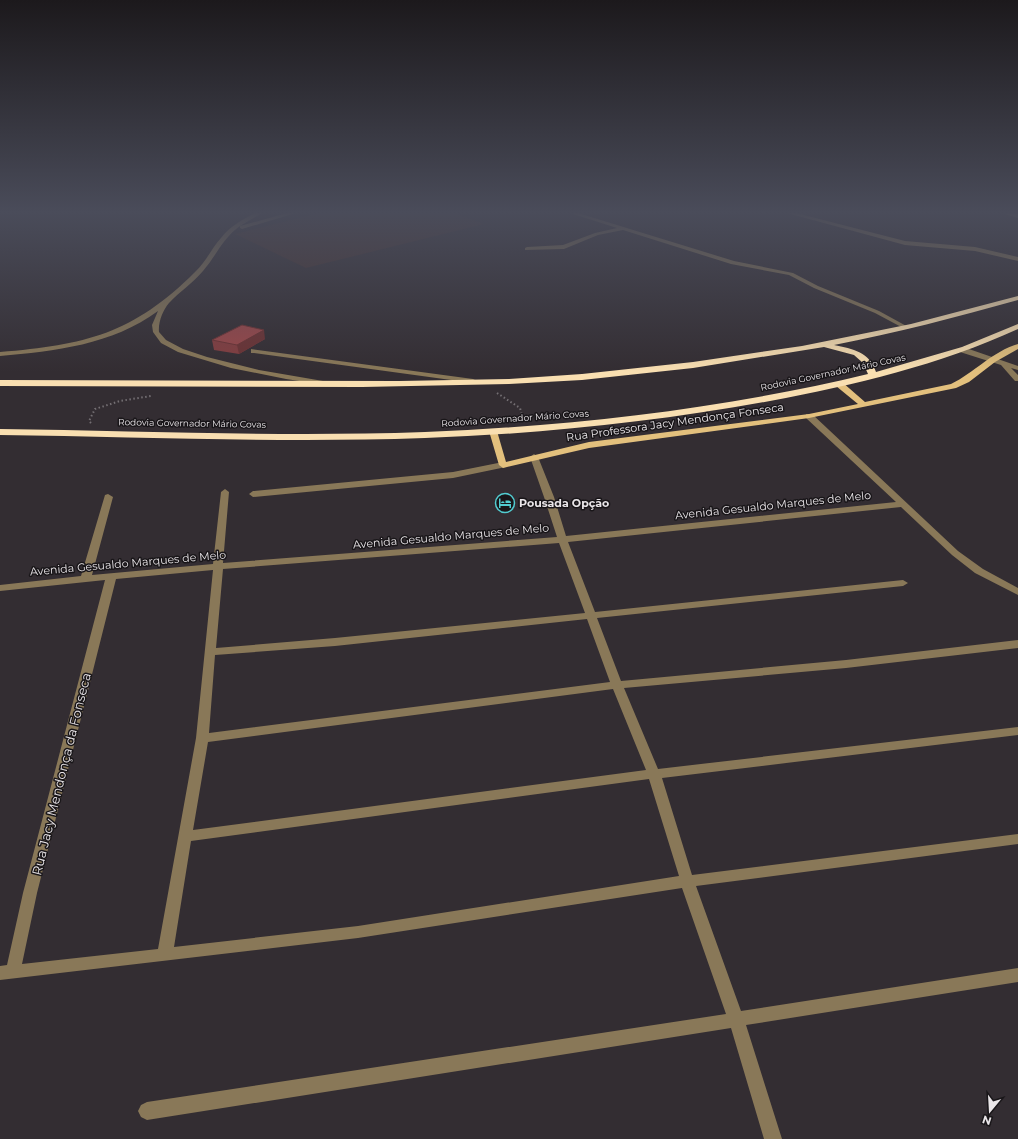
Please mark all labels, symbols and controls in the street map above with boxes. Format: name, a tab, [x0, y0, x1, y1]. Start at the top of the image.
street label: Rodovia Governador Mário Covas	[759, 351, 907, 393]
street label: Rua Professora Jacy Mendonça Fonseca	[565, 400, 785, 444]
street label: Rodovia Governador Mário Covas	[441, 407, 590, 429]
street label: Rodovia Governador Mário Covas	[118, 416, 267, 430]
street label: Avenida Gesualdo Marques de Melo	[674, 488, 872, 522]
hotel icon: Pousada Opção	[494, 492, 516, 514]
place label: Pousada Opção	[519, 496, 609, 510]
street label: Avenida Gesualdo Marques de Melo	[352, 520, 550, 552]
street label: Avenida Gesualdo Marques de Melo	[29, 547, 227, 579]
street label: Rua Jacy Mendonça da Fonseca	[28, 671, 94, 877]
north arrow	[970, 1091, 1010, 1131]
text: N	[981, 1112, 993, 1129]

